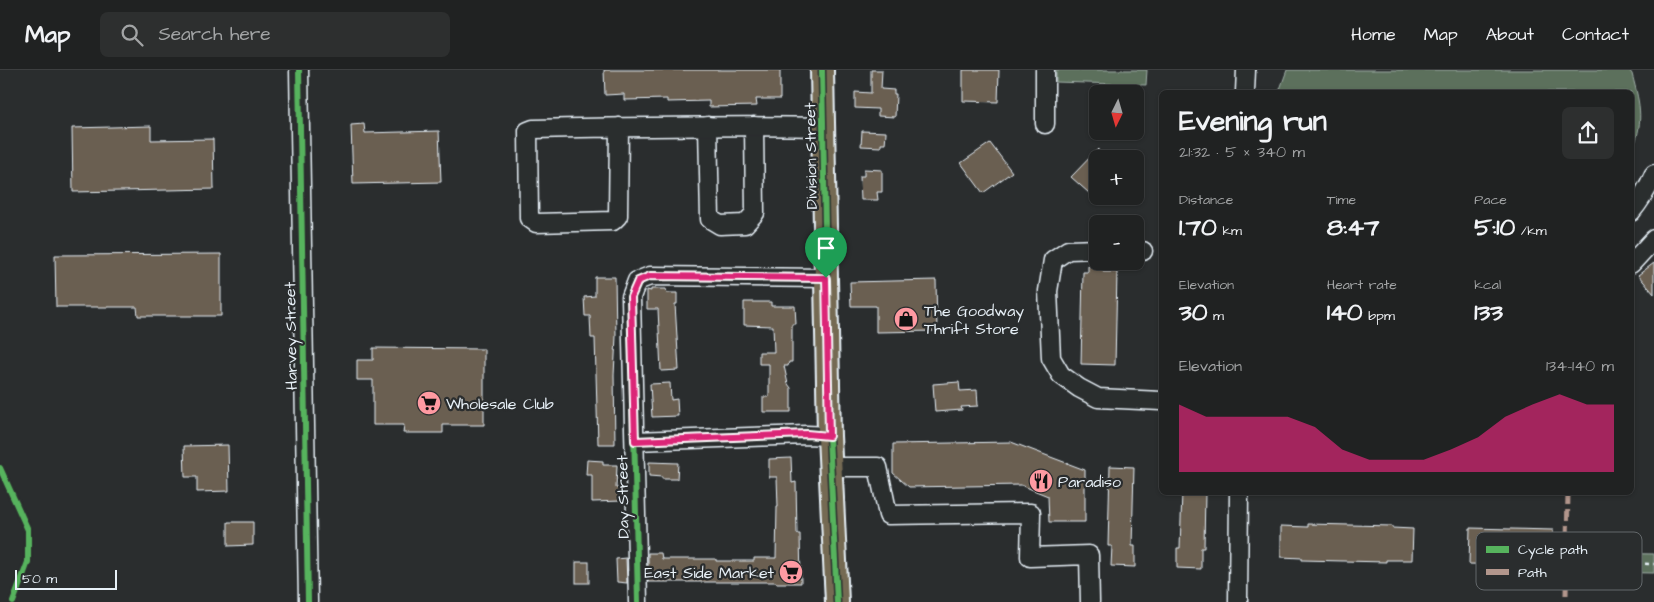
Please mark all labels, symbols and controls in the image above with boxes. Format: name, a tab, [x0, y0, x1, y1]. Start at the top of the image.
search box	[100, 12, 450, 57]
text: Map	[25, 18, 70, 52]
icon: search	[118, 21, 146, 49]
text: Search here	[158, 21, 271, 48]
text: Home	[1351, 22, 1396, 47]
text: Map	[1424, 22, 1458, 47]
text: About	[1486, 22, 1534, 47]
text: Contact	[1562, 22, 1629, 47]
north arrow	[1089, 85, 1144, 140]
map controls	[1089, 85, 1144, 270]
street label: Division Street	[799, 102, 823, 210]
text: Evening run	[1179, 102, 1327, 141]
button: share	[1562, 107, 1614, 159]
text: 21:32 · 5 × 340 m	[1179, 141, 1305, 163]
button: +	[1089, 150, 1144, 205]
text: Distance	[1179, 190, 1233, 210]
text: Time	[1327, 190, 1356, 210]
text: Pace	[1474, 190, 1507, 210]
text: 1.70	[1179, 210, 1217, 245]
text: 8:47	[1327, 210, 1379, 245]
text: 5:10	[1474, 210, 1515, 245]
button: −	[1089, 215, 1144, 270]
text: km	[1217, 221, 1242, 241]
text: /km	[1515, 221, 1547, 241]
pin	[805, 227, 847, 278]
icon: arrive	[812, 234, 840, 262]
text: Elevation	[1179, 275, 1234, 295]
text: Heart rate	[1327, 275, 1397, 295]
text: kcal	[1474, 275, 1501, 295]
street label: Harvey Street	[279, 281, 304, 390]
text: 30	[1179, 295, 1208, 330]
text: 140	[1327, 295, 1363, 330]
text: 133	[1474, 295, 1503, 330]
place label: The Goodway Thrift Store	[924, 300, 1024, 340]
shop icon: The Goodway Thrift Store	[893, 306, 919, 332]
text: m	[1208, 306, 1224, 326]
text: bpm	[1363, 306, 1395, 326]
text: Elevation	[1179, 355, 1242, 377]
text: 134–140 m	[1546, 355, 1614, 377]
supermarket icon: Wholesale Club	[416, 390, 442, 416]
place label: Wholesale Club	[446, 393, 554, 415]
street label: Day Street	[611, 455, 636, 539]
restaurant icon: Paradiso	[1028, 468, 1054, 494]
place label: Paradiso	[1058, 471, 1121, 493]
legend	[1476, 532, 1642, 590]
text: Cycle path	[1518, 540, 1587, 560]
supermarket icon: East Side Market	[778, 559, 804, 585]
place label: East Side Market	[644, 562, 775, 584]
text: Path	[1518, 563, 1547, 583]
scale bar	[15, 567, 118, 590]
text: 50 m	[22, 569, 57, 589]

